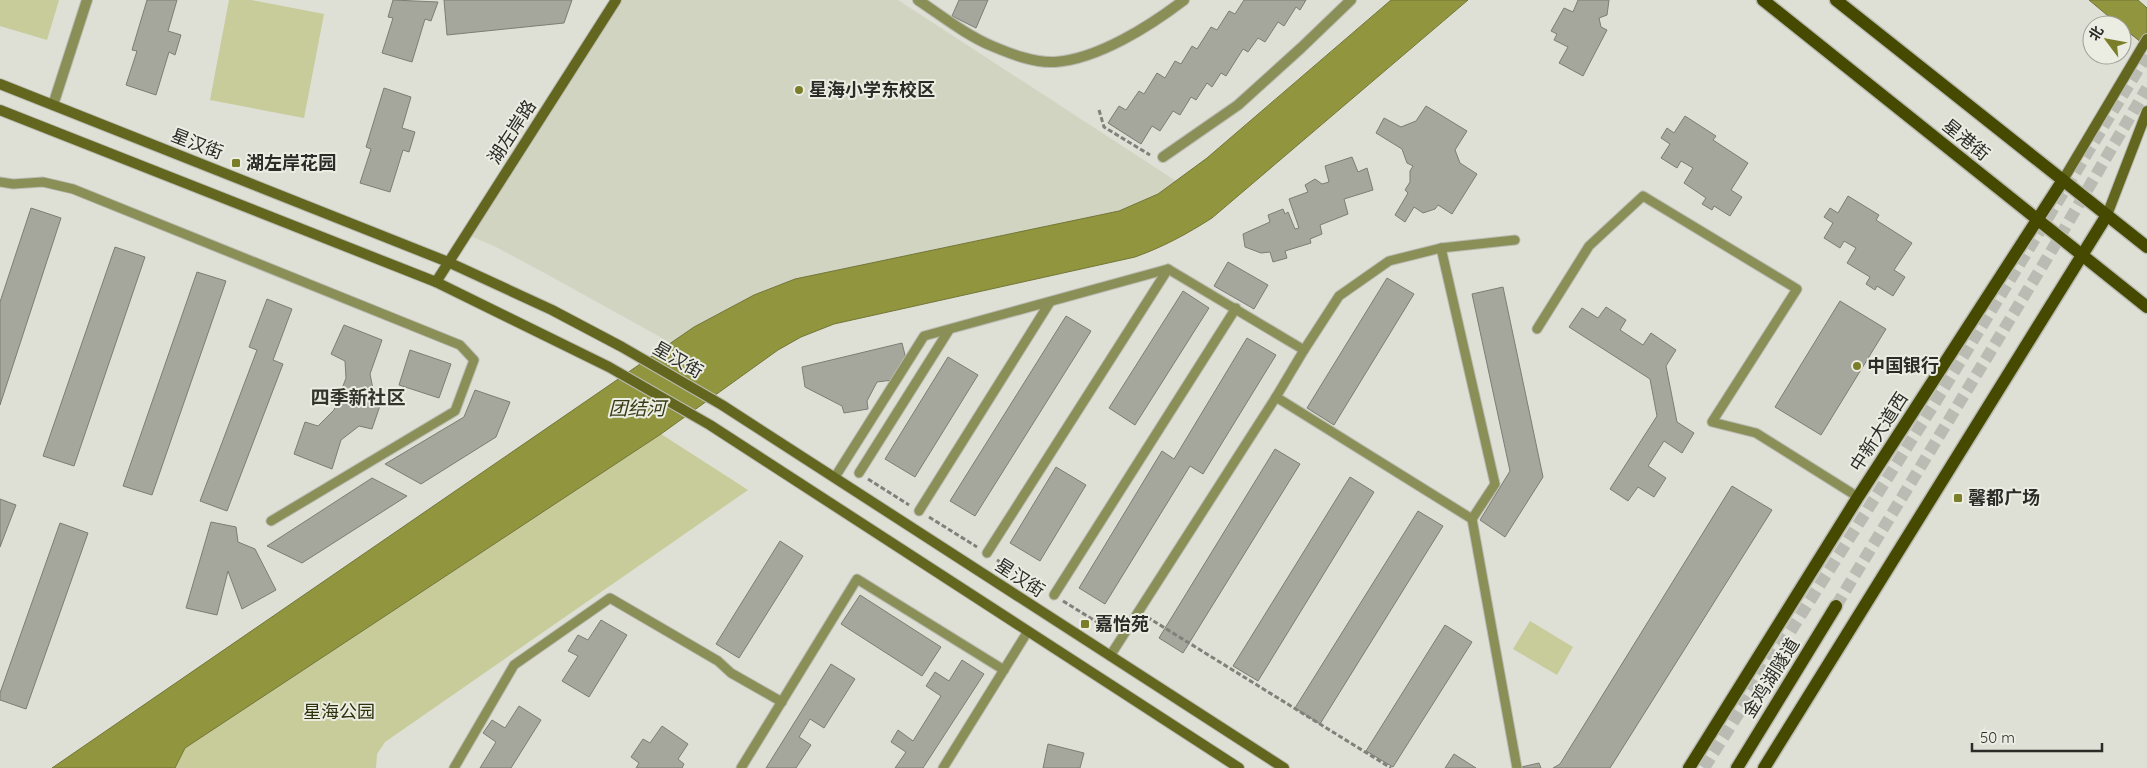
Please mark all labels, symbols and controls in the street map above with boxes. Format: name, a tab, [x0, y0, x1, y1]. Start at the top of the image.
north arrow	[2082, 15, 2132, 65]
text: 北	[2085, 22, 2107, 44]
place label: 星海小学东校区	[809, 78, 935, 101]
marker: 星海小学东校区	[793, 84, 805, 96]
street label: 湖左岸路	[482, 95, 541, 168]
street label: 星港街	[1938, 114, 1995, 166]
street label: 星汉街	[168, 123, 227, 164]
place label: 湖左岸花园	[246, 151, 336, 174]
marker: 湖左岸花园	[230, 157, 242, 169]
street label: 星汉街	[649, 336, 707, 383]
place label: 中国银行	[1867, 354, 1939, 377]
marker: 中国银行	[1851, 360, 1863, 372]
district label: 四季新社区	[310, 385, 406, 409]
street label: 中新大道西	[1844, 388, 1913, 476]
water label: 团结河	[608, 396, 669, 420]
place label: 馨都广场	[1968, 486, 2040, 509]
marker: 馨都广场	[1952, 492, 1964, 504]
street label: 星汉街	[991, 553, 1049, 602]
place label: 嘉怡苑	[1095, 612, 1149, 635]
marker: 嘉怡苑	[1079, 618, 1091, 630]
street label: 金鸡湖隧道	[1737, 633, 1804, 722]
park label: 星海公园	[303, 700, 375, 723]
scale bar	[1972, 720, 2102, 752]
text: 50 m	[1980, 728, 2015, 747]

